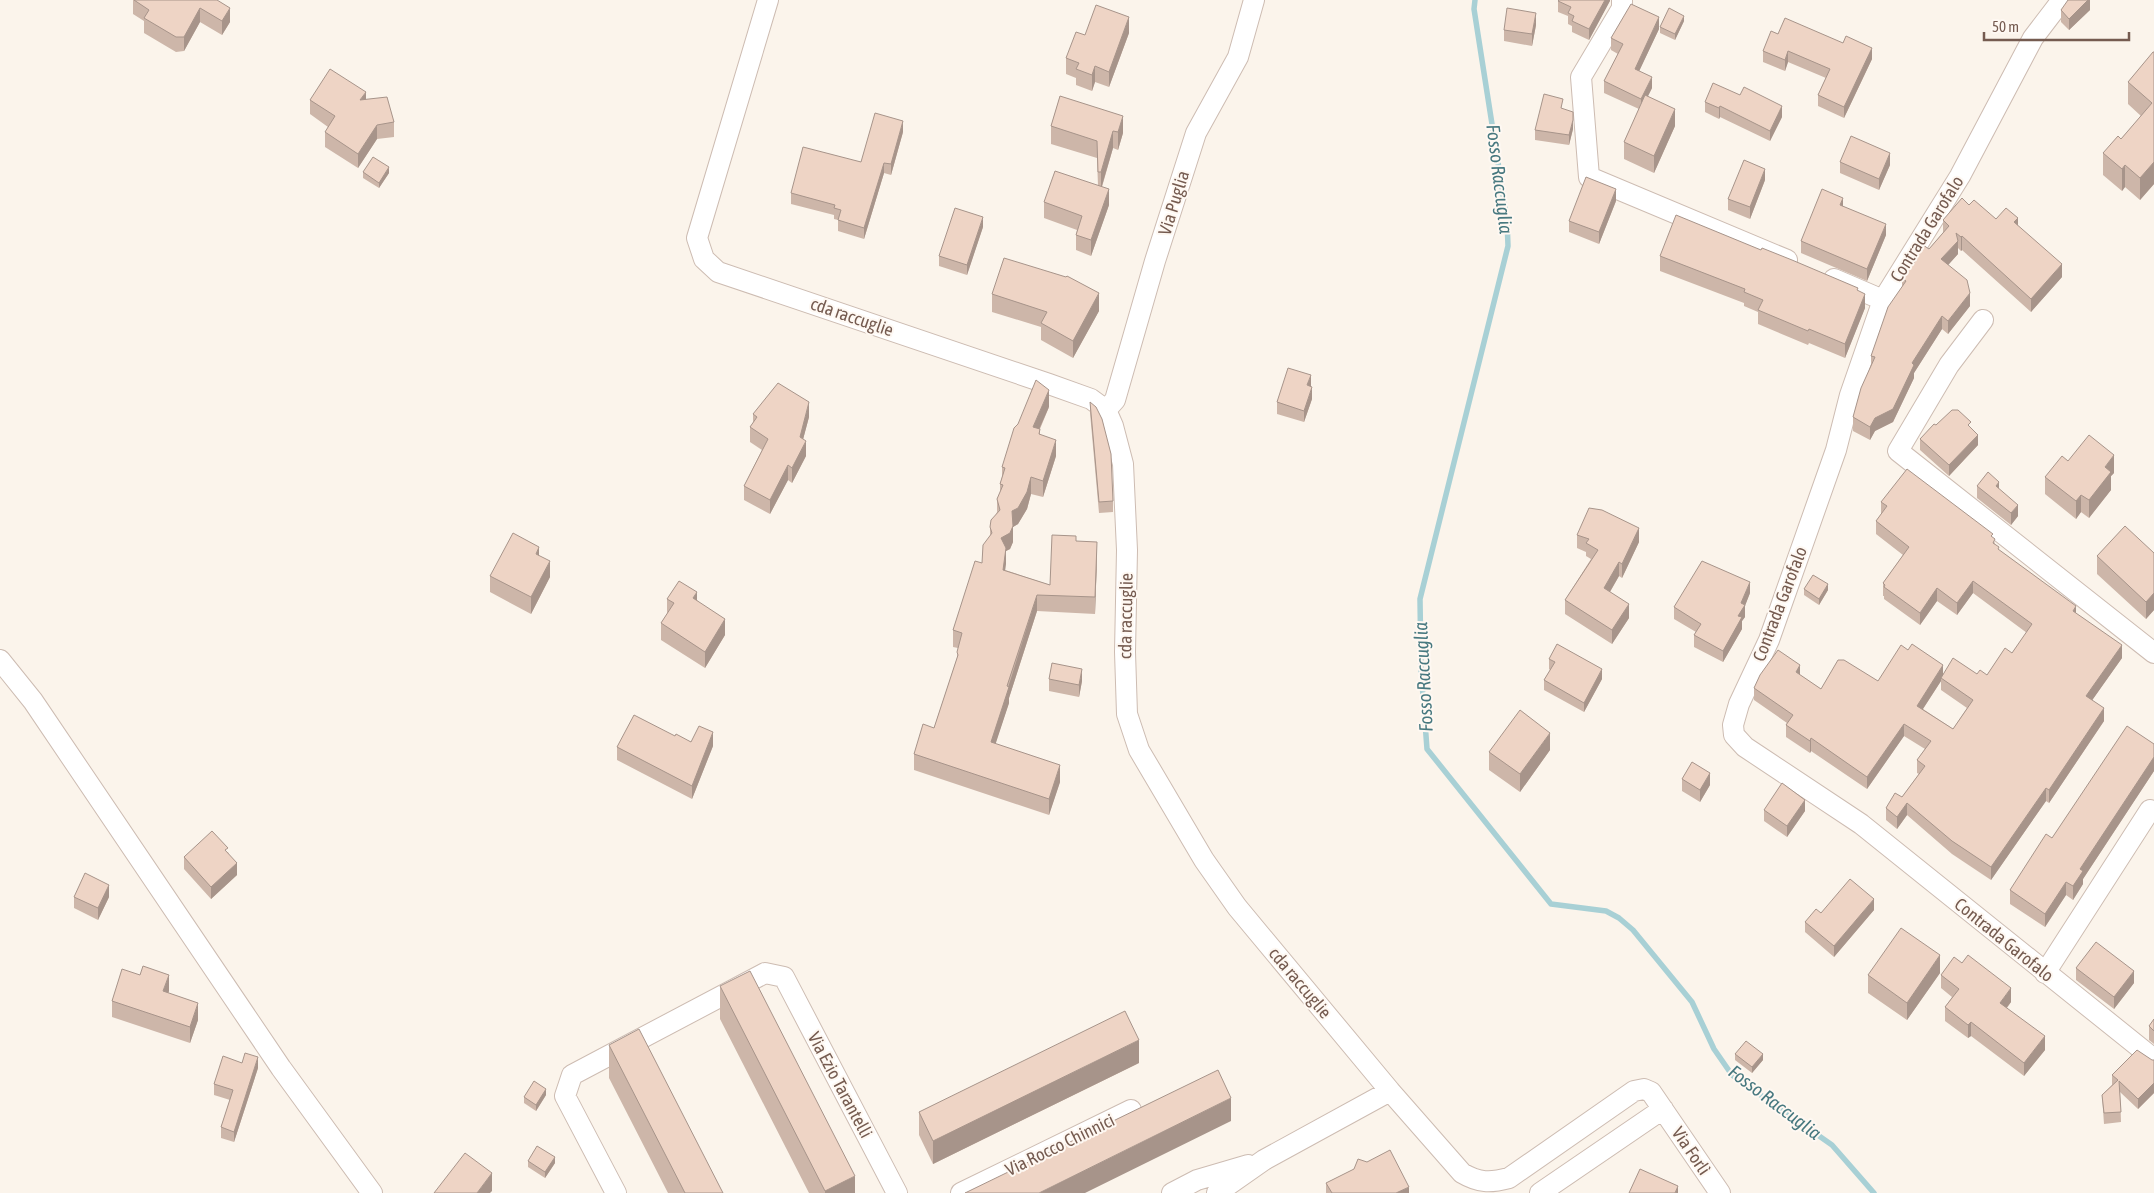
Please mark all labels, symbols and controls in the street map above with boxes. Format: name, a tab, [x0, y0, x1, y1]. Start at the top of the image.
scale bar	[1984, 10, 2129, 42]
text: 50 m	[1992, 18, 2019, 35]
water label: Fosso Raccuglia	[1482, 123, 1518, 235]
street label: Via Puglia	[1154, 168, 1193, 238]
street label: Contrada Garofalo	[1886, 172, 1968, 286]
street label: cda raccuglie	[808, 293, 896, 340]
street label: Contrada Garofalo	[1748, 543, 1811, 664]
street label: cda raccuglie	[1114, 573, 1137, 659]
water label: Fosso Raccuglia	[1409, 621, 1437, 732]
street label: Contrada Garofalo	[1951, 893, 2058, 986]
street label: cda raccuglie	[1265, 943, 1336, 1022]
street label: Via Ezio Tarantelli	[804, 1028, 877, 1141]
water label: Fosso Raccuglia	[1724, 1060, 1826, 1144]
street label: Via Rocco Chinnici	[1002, 1109, 1118, 1180]
street label: Via Forlì	[1668, 1123, 1715, 1179]

